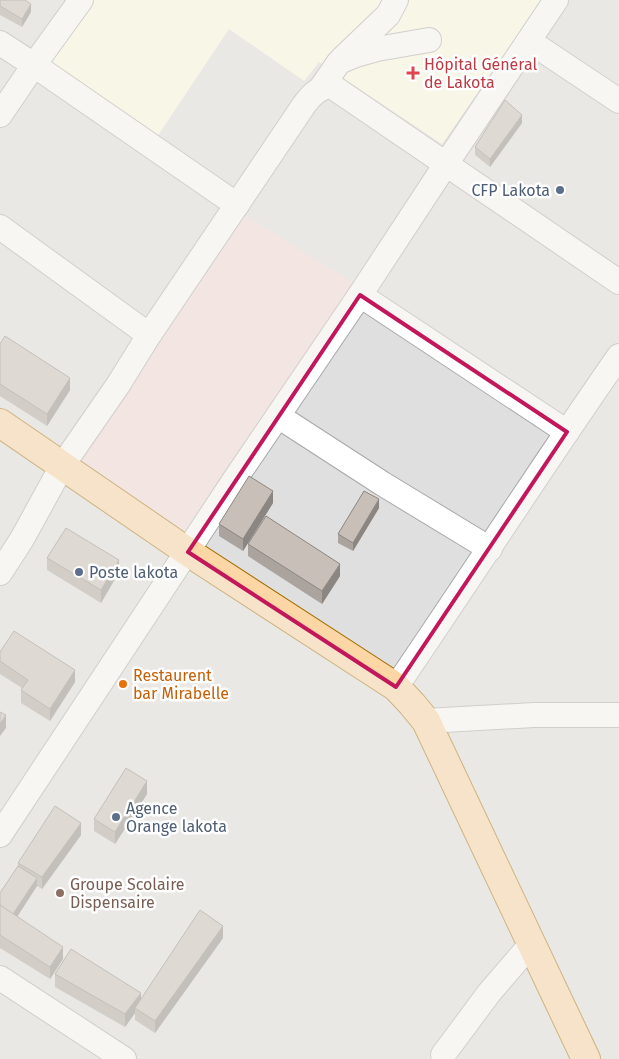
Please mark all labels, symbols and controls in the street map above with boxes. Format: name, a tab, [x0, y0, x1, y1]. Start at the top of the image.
place label: Hôpital Général de Lakota	[424, 55, 537, 92]
marker: Hôpital Général de Lakota	[406, 66, 420, 80]
place label: CFP Lakota	[471, 181, 550, 200]
marker: CFP Lakota	[554, 184, 566, 196]
place label: Poste lakota	[89, 563, 178, 582]
marker: Poste lakota	[73, 566, 85, 578]
place label: Restaurent bar Mirabelle	[133, 666, 229, 703]
marker: Restaurent bar Mirabelle	[117, 678, 129, 690]
place label: Agence Orange lakota	[126, 799, 227, 836]
marker: Agence Orange lakota	[110, 811, 122, 823]
place label: Groupe Scolaire Dispensaire	[70, 875, 185, 912]
marker: Groupe Scolaire Dispensaire	[54, 887, 66, 899]

